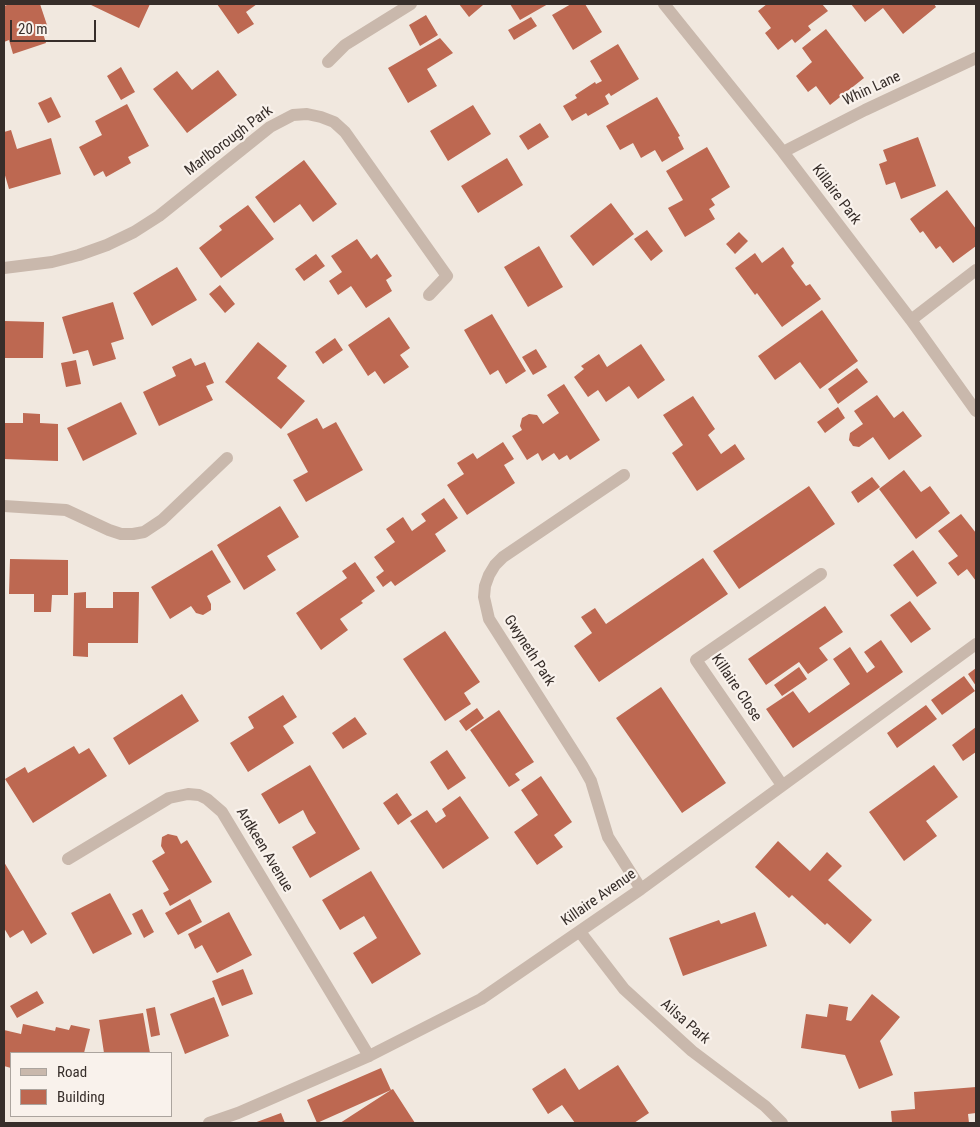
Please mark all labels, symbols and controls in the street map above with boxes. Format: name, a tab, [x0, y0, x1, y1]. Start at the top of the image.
scale bar	[12, 10, 99, 42]
text: 20 m	[18, 20, 48, 38]
street label: Whin Lane	[840, 68, 904, 110]
street label: Marlborough Park	[181, 102, 277, 180]
street label: Killaire Park	[808, 161, 864, 229]
street label: Gwyneth Park	[499, 612, 559, 690]
street label: Killaire Close	[707, 651, 765, 725]
street label: Ardkeen Avenue	[232, 805, 296, 895]
street label: Killaire Avenue	[558, 866, 640, 930]
street label: Ailsa Park	[657, 996, 713, 1048]
legend	[10, 1052, 172, 1117]
text: Road	[57, 1063, 87, 1081]
text: Building	[57, 1088, 105, 1106]

